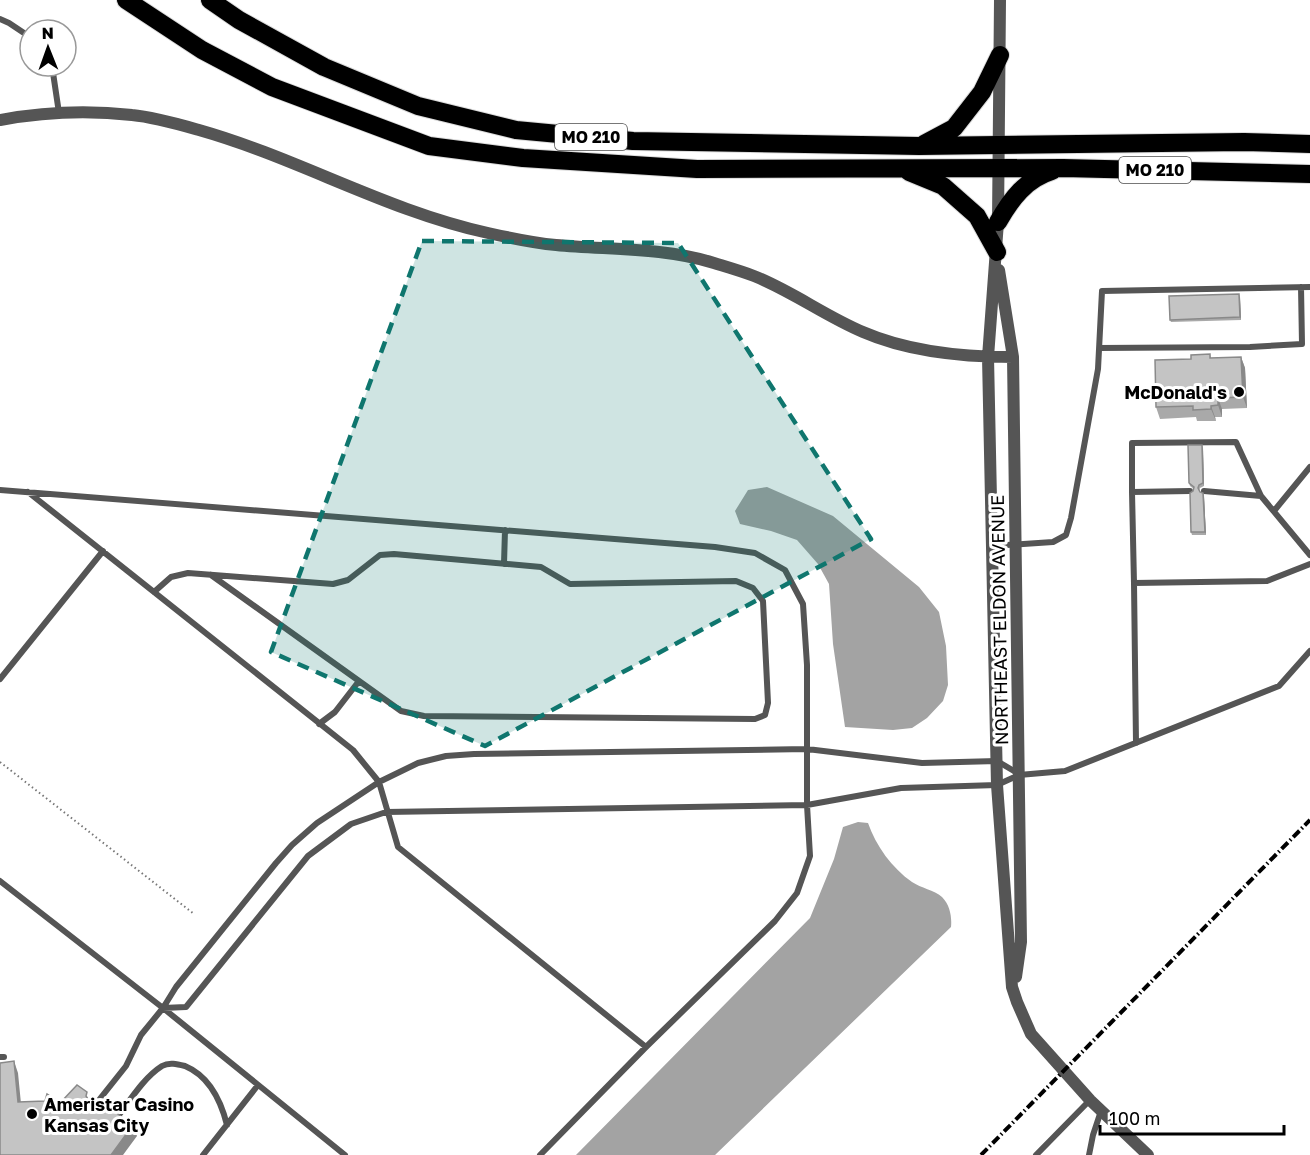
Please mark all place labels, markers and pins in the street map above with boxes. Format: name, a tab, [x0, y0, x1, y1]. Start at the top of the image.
place label: McDonald's	[1124, 381, 1227, 403]
marker: McDonald's	[1232, 385, 1246, 399]
place label: Ameristar Casino Kansas City	[44, 1093, 194, 1136]
marker: Ameristar Casino Kansas City	[25, 1107, 39, 1121]

